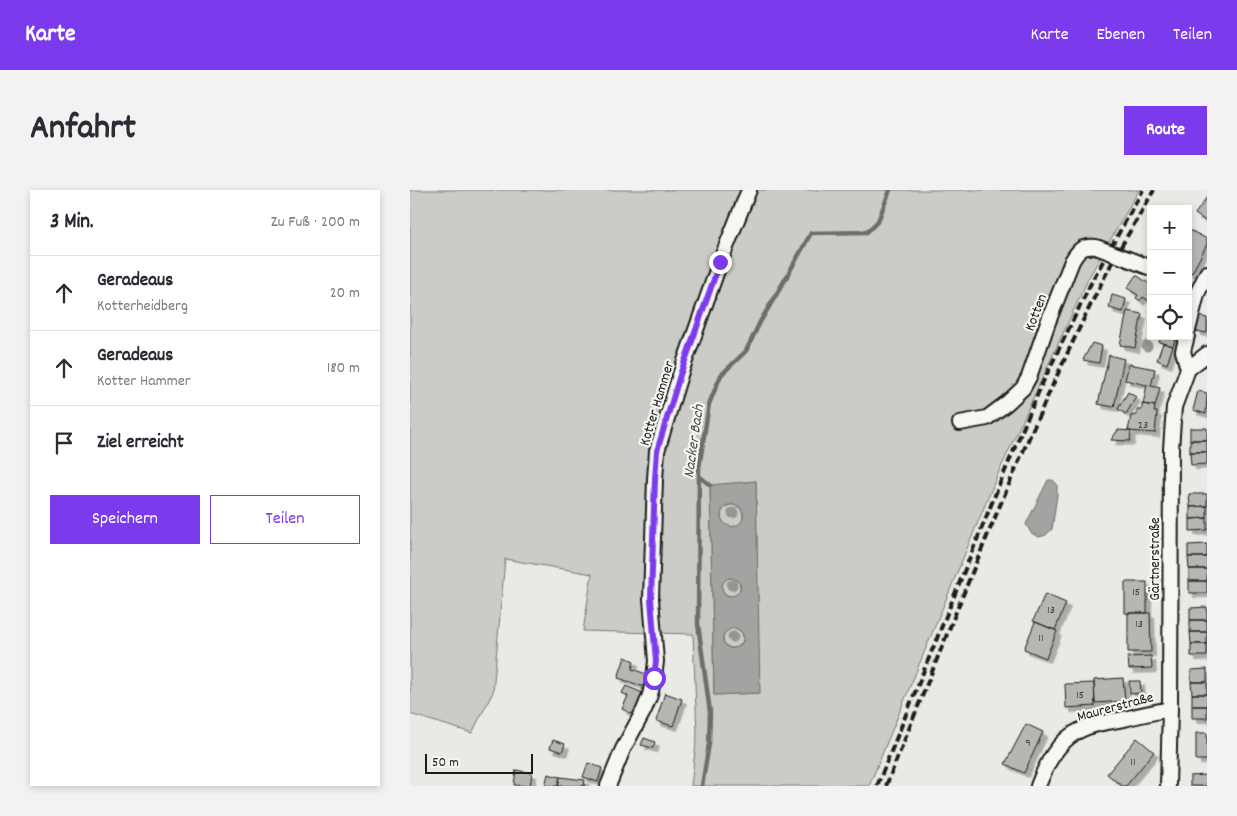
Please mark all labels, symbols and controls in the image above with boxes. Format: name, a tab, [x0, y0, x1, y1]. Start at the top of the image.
text: Karte	[25, 18, 76, 52]
text: Karte	[1031, 23, 1069, 48]
text: Ebenen	[1097, 23, 1145, 48]
text: Teilen	[1173, 23, 1212, 48]
text: Anfahrt	[30, 105, 136, 155]
button: Route	[1124, 106, 1207, 155]
map controls	[1147, 205, 1192, 340]
button: +	[1147, 205, 1192, 250]
text: 3 Min.	[50, 208, 93, 238]
text: Zu Fuß · 200 m	[271, 211, 360, 234]
button: −	[1147, 250, 1192, 295]
route end	[709, 251, 732, 274]
text: Geradeaus	[97, 268, 173, 295]
icon: ahead	[50, 279, 78, 307]
text: 20 m	[330, 282, 360, 305]
street label: Kotten	[1020, 291, 1054, 334]
text: Kotterheidberg	[97, 295, 188, 318]
button: locate	[1147, 295, 1192, 340]
text: Geradeaus	[97, 343, 173, 370]
icon: ahead	[50, 354, 78, 382]
text: 180 m	[327, 357, 360, 380]
street label: Kotter Hammer	[635, 358, 681, 449]
text: Kotter Hammer	[97, 370, 191, 393]
water label: Nacker Bach	[678, 402, 711, 480]
house number: 23	[1138, 417, 1148, 434]
icon: arrive	[50, 429, 78, 457]
text: Ziel erreicht	[97, 430, 184, 457]
button: Speichern	[50, 495, 200, 544]
button: Teilen	[210, 495, 360, 544]
street label: Gärtnerstraße	[1145, 517, 1167, 601]
house number: 15	[1132, 584, 1140, 601]
house number: 13	[1047, 602, 1055, 619]
house number: 13	[1135, 616, 1143, 633]
house number: 11	[1038, 630, 1044, 647]
route start	[643, 667, 666, 690]
street label: Maurerstraße	[1075, 687, 1157, 729]
house number: 15	[1076, 687, 1084, 704]
house number: 9	[1025, 735, 1031, 752]
scale bar	[425, 751, 532, 774]
text: 50 m	[432, 753, 459, 773]
house number: 11	[1130, 754, 1136, 771]

